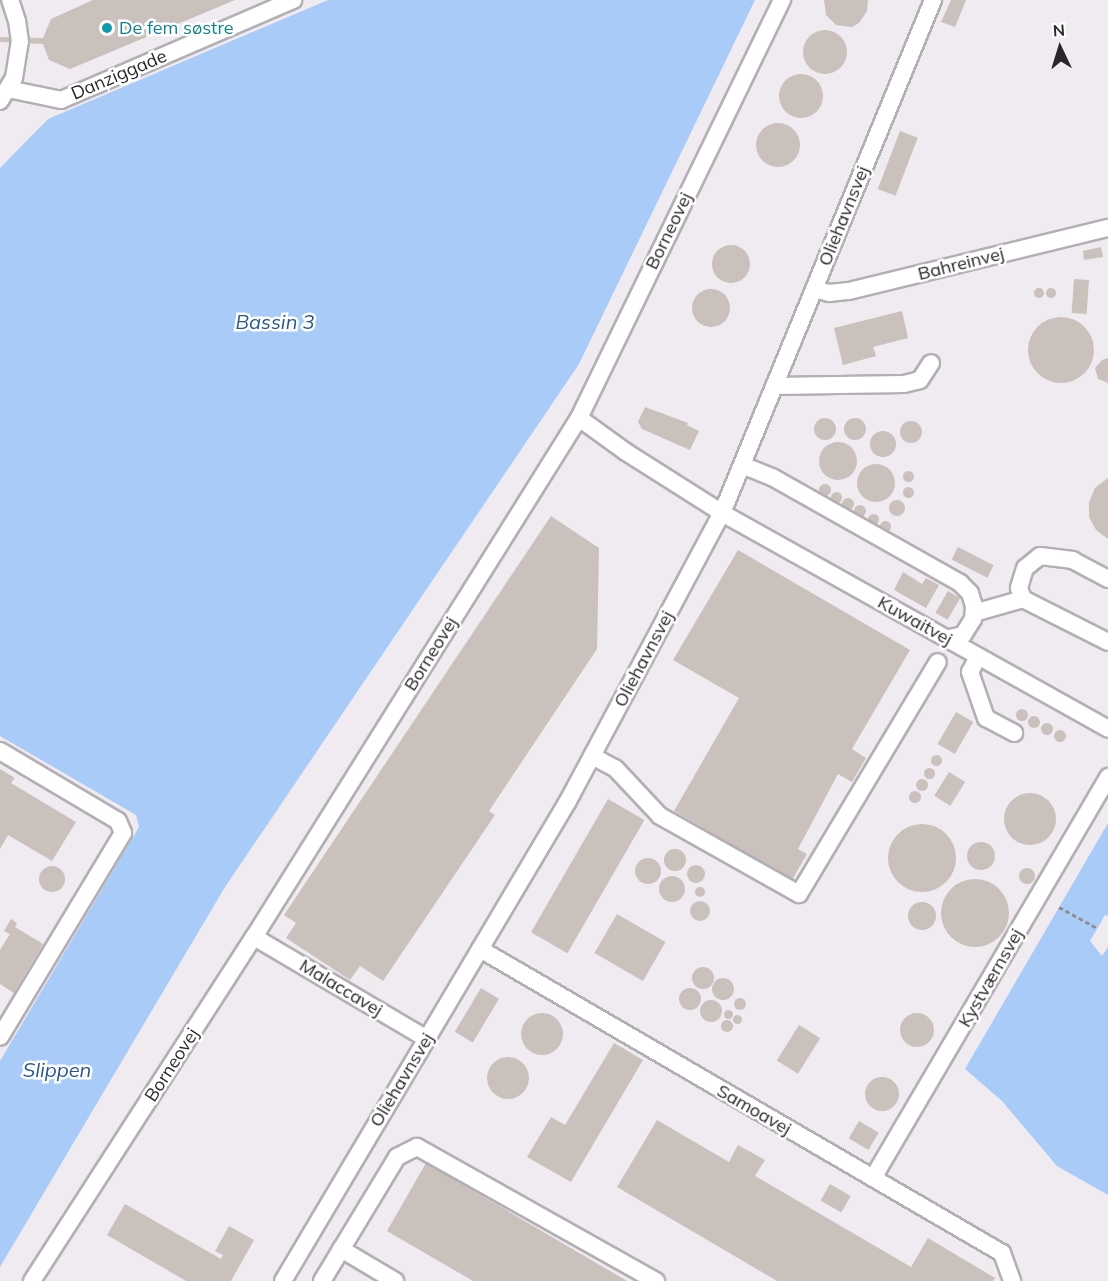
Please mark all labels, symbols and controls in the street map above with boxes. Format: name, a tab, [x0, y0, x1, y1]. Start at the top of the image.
place label: De fem søstre	[119, 17, 234, 39]
north arrow	[1030, 18, 1090, 78]
text: N	[1052, 20, 1065, 40]
marker: De fem søstre	[100, 21, 114, 35]
street label: Danziggade	[68, 45, 170, 105]
street label: Oliehavnsvej	[814, 163, 874, 269]
street label: Borneovej	[641, 189, 697, 273]
street label: Bahreinvej	[916, 243, 1006, 285]
water label: Bassin 3	[235, 309, 315, 333]
street label: Kuwaitvej	[874, 592, 956, 650]
street label: Oliehavnsvej	[610, 607, 678, 711]
street label: Borneovej	[400, 613, 462, 695]
street label: Kystværnsvej	[954, 925, 1028, 1031]
street label: Malaccavej	[296, 955, 386, 1021]
street label: Borneovej	[140, 1024, 204, 1106]
street label: Oliehavnsvej	[365, 1029, 439, 1131]
water label: Slippen	[23, 1057, 91, 1081]
street label: Samoavej	[713, 1080, 795, 1140]

